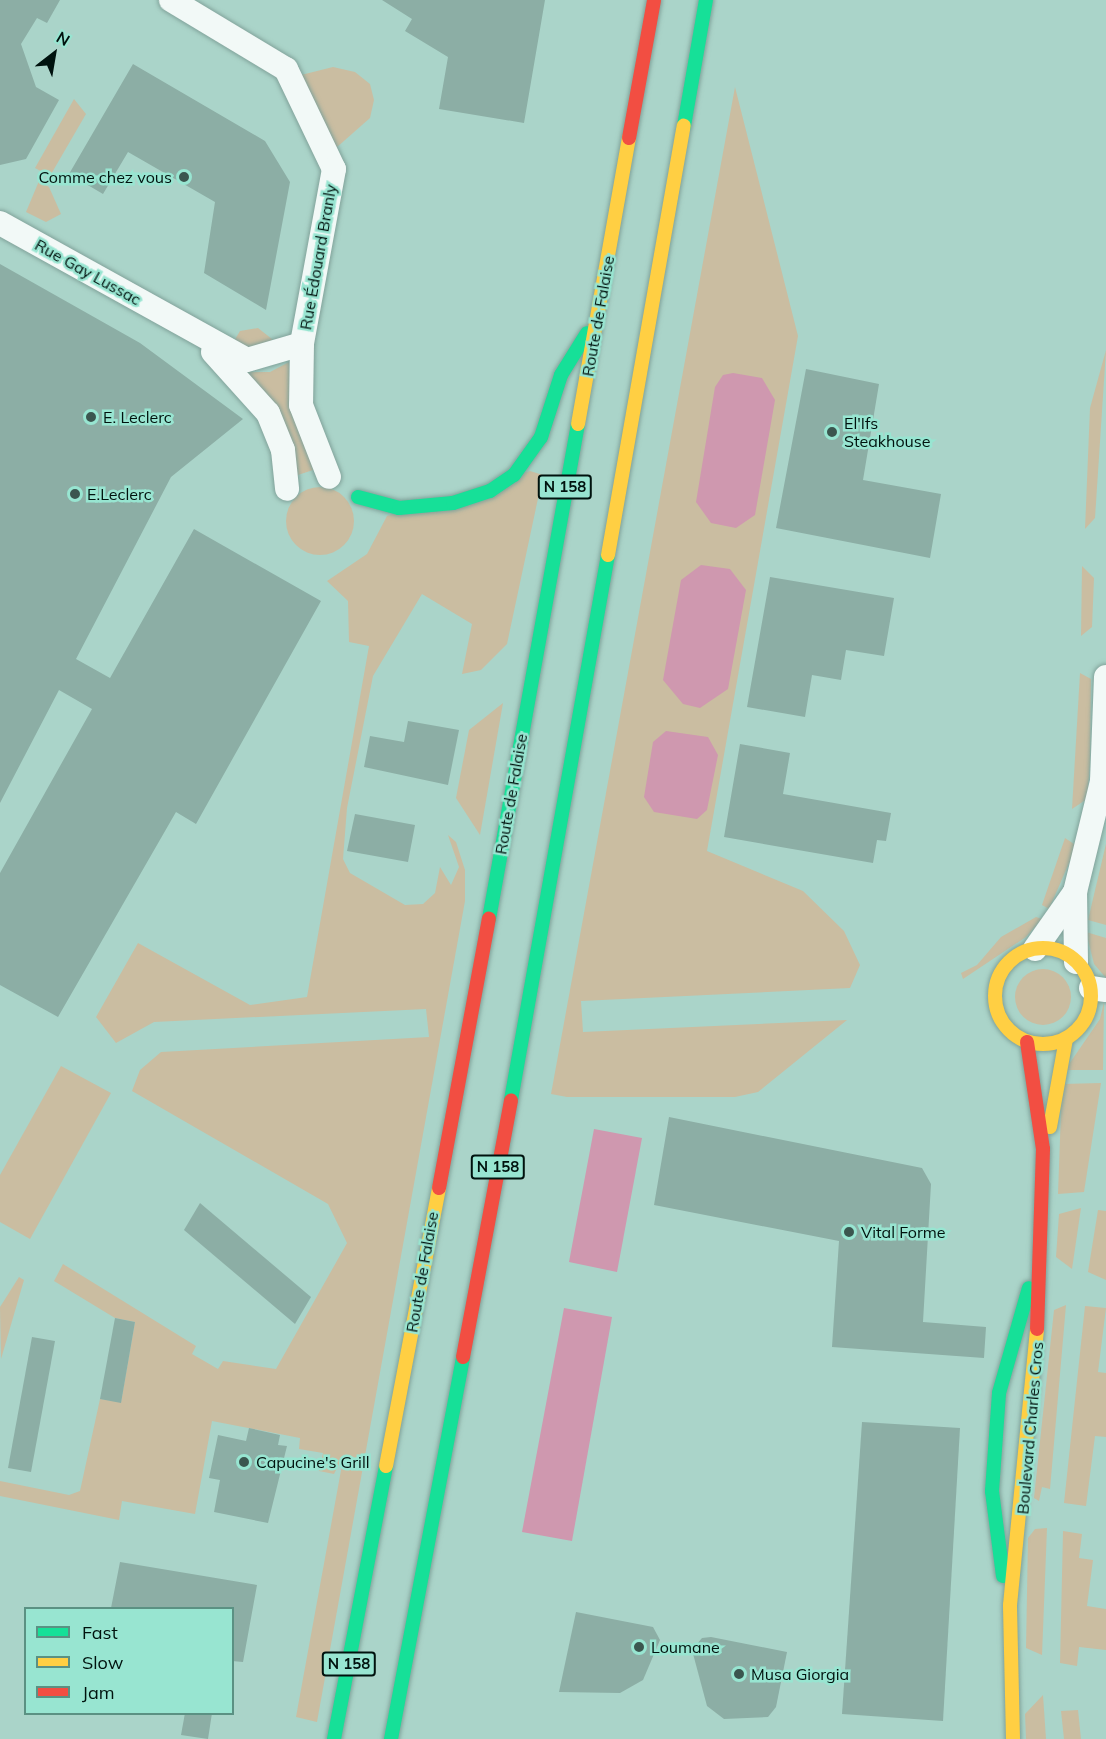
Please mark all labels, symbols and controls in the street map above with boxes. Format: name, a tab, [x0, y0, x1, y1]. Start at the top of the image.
north arrow	[24, 24, 84, 84]
text: N	[53, 27, 74, 50]
place label: Comme chez vous	[38, 167, 172, 187]
marker: Comme chez vous	[177, 170, 191, 184]
street label: Rue Édouard Branly	[296, 183, 340, 331]
street label: Rue Gay Lussac	[32, 235, 144, 309]
street label: Route de Falaise	[578, 254, 618, 378]
place label: E. Leclerc	[103, 407, 172, 427]
marker: E. Leclerc	[84, 410, 98, 424]
place label: El'Ifs Steakhouse	[844, 413, 930, 451]
marker: El'Ifs Steakhouse	[825, 425, 839, 439]
road number: N 158	[536, 475, 594, 499]
place label: E.Leclerc	[87, 484, 152, 504]
marker: E.Leclerc	[68, 487, 82, 501]
street label: Route de Falaise	[491, 732, 531, 856]
road number: N 158	[470, 1155, 526, 1179]
street label: Route de Falaise	[402, 1210, 442, 1334]
place label: Vital Forme	[861, 1222, 946, 1242]
marker: Vital Forme	[842, 1225, 856, 1239]
street label: Boulevard Charles Cros	[1013, 1341, 1047, 1515]
place label: Capucine's Grill	[256, 1452, 369, 1472]
marker: Capucine's Grill	[237, 1455, 251, 1469]
legend	[24, 1607, 234, 1715]
text: Fast	[82, 1621, 118, 1644]
place label: Loumane	[651, 1637, 720, 1657]
marker: Loumane	[632, 1640, 646, 1654]
text: Slow	[82, 1651, 123, 1674]
road number: N 158	[320, 1652, 378, 1676]
place label: Musa Giorgia	[751, 1664, 849, 1684]
marker: Musa Giorgia	[732, 1667, 746, 1681]
text: Jam	[82, 1681, 115, 1704]

